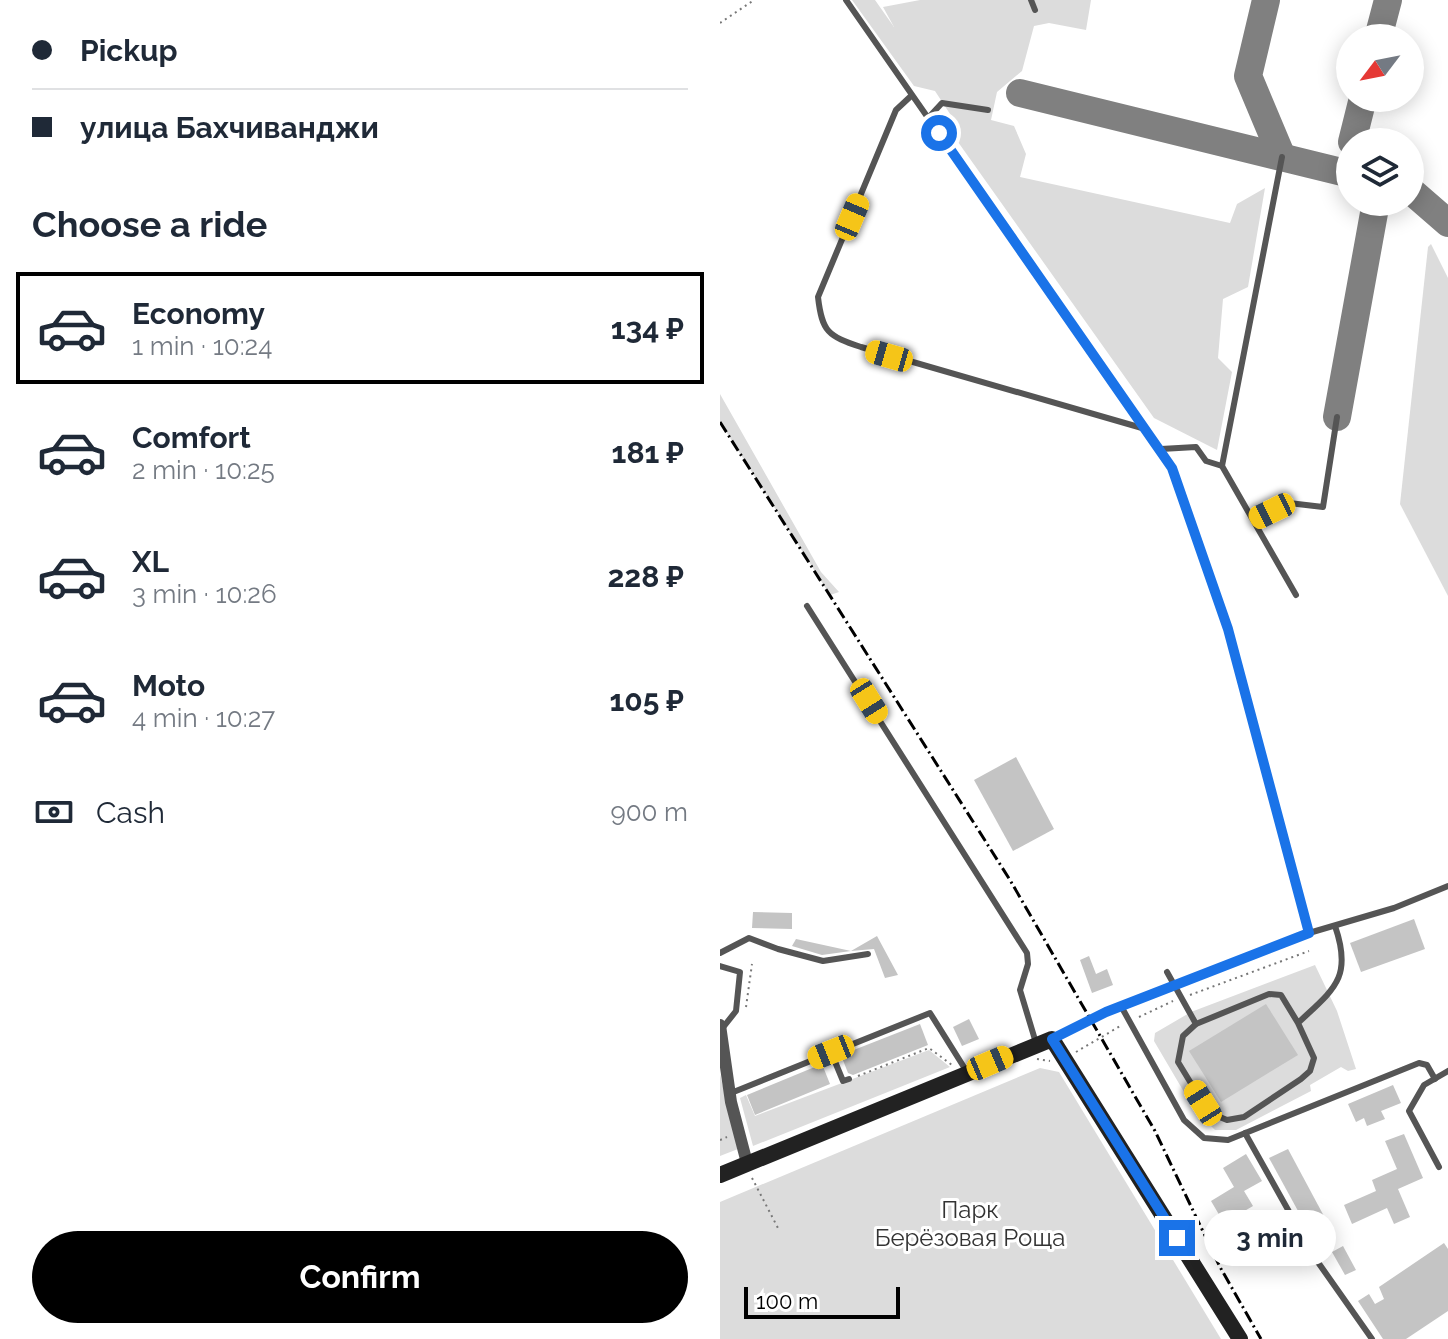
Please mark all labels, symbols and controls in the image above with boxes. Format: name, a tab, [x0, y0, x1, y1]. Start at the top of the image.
north arrow	[1336, 24, 1424, 112]
map controls	[1336, 24, 1424, 216]
text: Pickup	[80, 33, 178, 68]
text: улица Бахчиванджи	[80, 110, 379, 145]
route start	[921, 115, 957, 151]
button: layers	[1336, 128, 1424, 216]
car	[832, 190, 872, 244]
text: Choose a ride	[32, 203, 267, 245]
icon: car	[36, 292, 108, 364]
text: Economy	[132, 296, 265, 331]
text: 134 ₽	[611, 311, 684, 346]
text: 1 min · 10:24	[132, 331, 272, 361]
car	[863, 338, 915, 374]
icon: car	[36, 416, 108, 488]
text: Comfort	[132, 420, 251, 455]
text: 181 ₽	[612, 435, 684, 470]
text: 2 min · 10:25	[132, 455, 275, 485]
car	[1245, 490, 1299, 532]
icon: car	[36, 540, 108, 612]
text: XL	[132, 544, 169, 579]
text: 228 ₽	[607, 559, 684, 594]
text: 3 min · 10:26	[132, 579, 277, 609]
icon: car	[36, 664, 108, 736]
text: Moto	[132, 668, 205, 703]
car	[846, 674, 892, 728]
text: 105 ₽	[610, 683, 684, 718]
text: 4 min · 10:27	[132, 703, 275, 733]
icon: cash	[32, 790, 76, 834]
text: Cash	[96, 795, 165, 830]
text: 900 m	[610, 797, 688, 827]
car	[804, 1032, 858, 1072]
car	[963, 1043, 1017, 1083]
car	[1180, 1076, 1226, 1130]
park label: Парк Берёзовая Роща	[875, 1195, 1065, 1252]
callout: 3 min	[1205, 1210, 1337, 1266]
route end	[1159, 1220, 1195, 1256]
text: 3 min	[1236, 1223, 1304, 1253]
button: Confirm	[32, 1231, 688, 1323]
scale bar	[744, 1283, 900, 1319]
text: 100 m	[756, 1288, 818, 1314]

